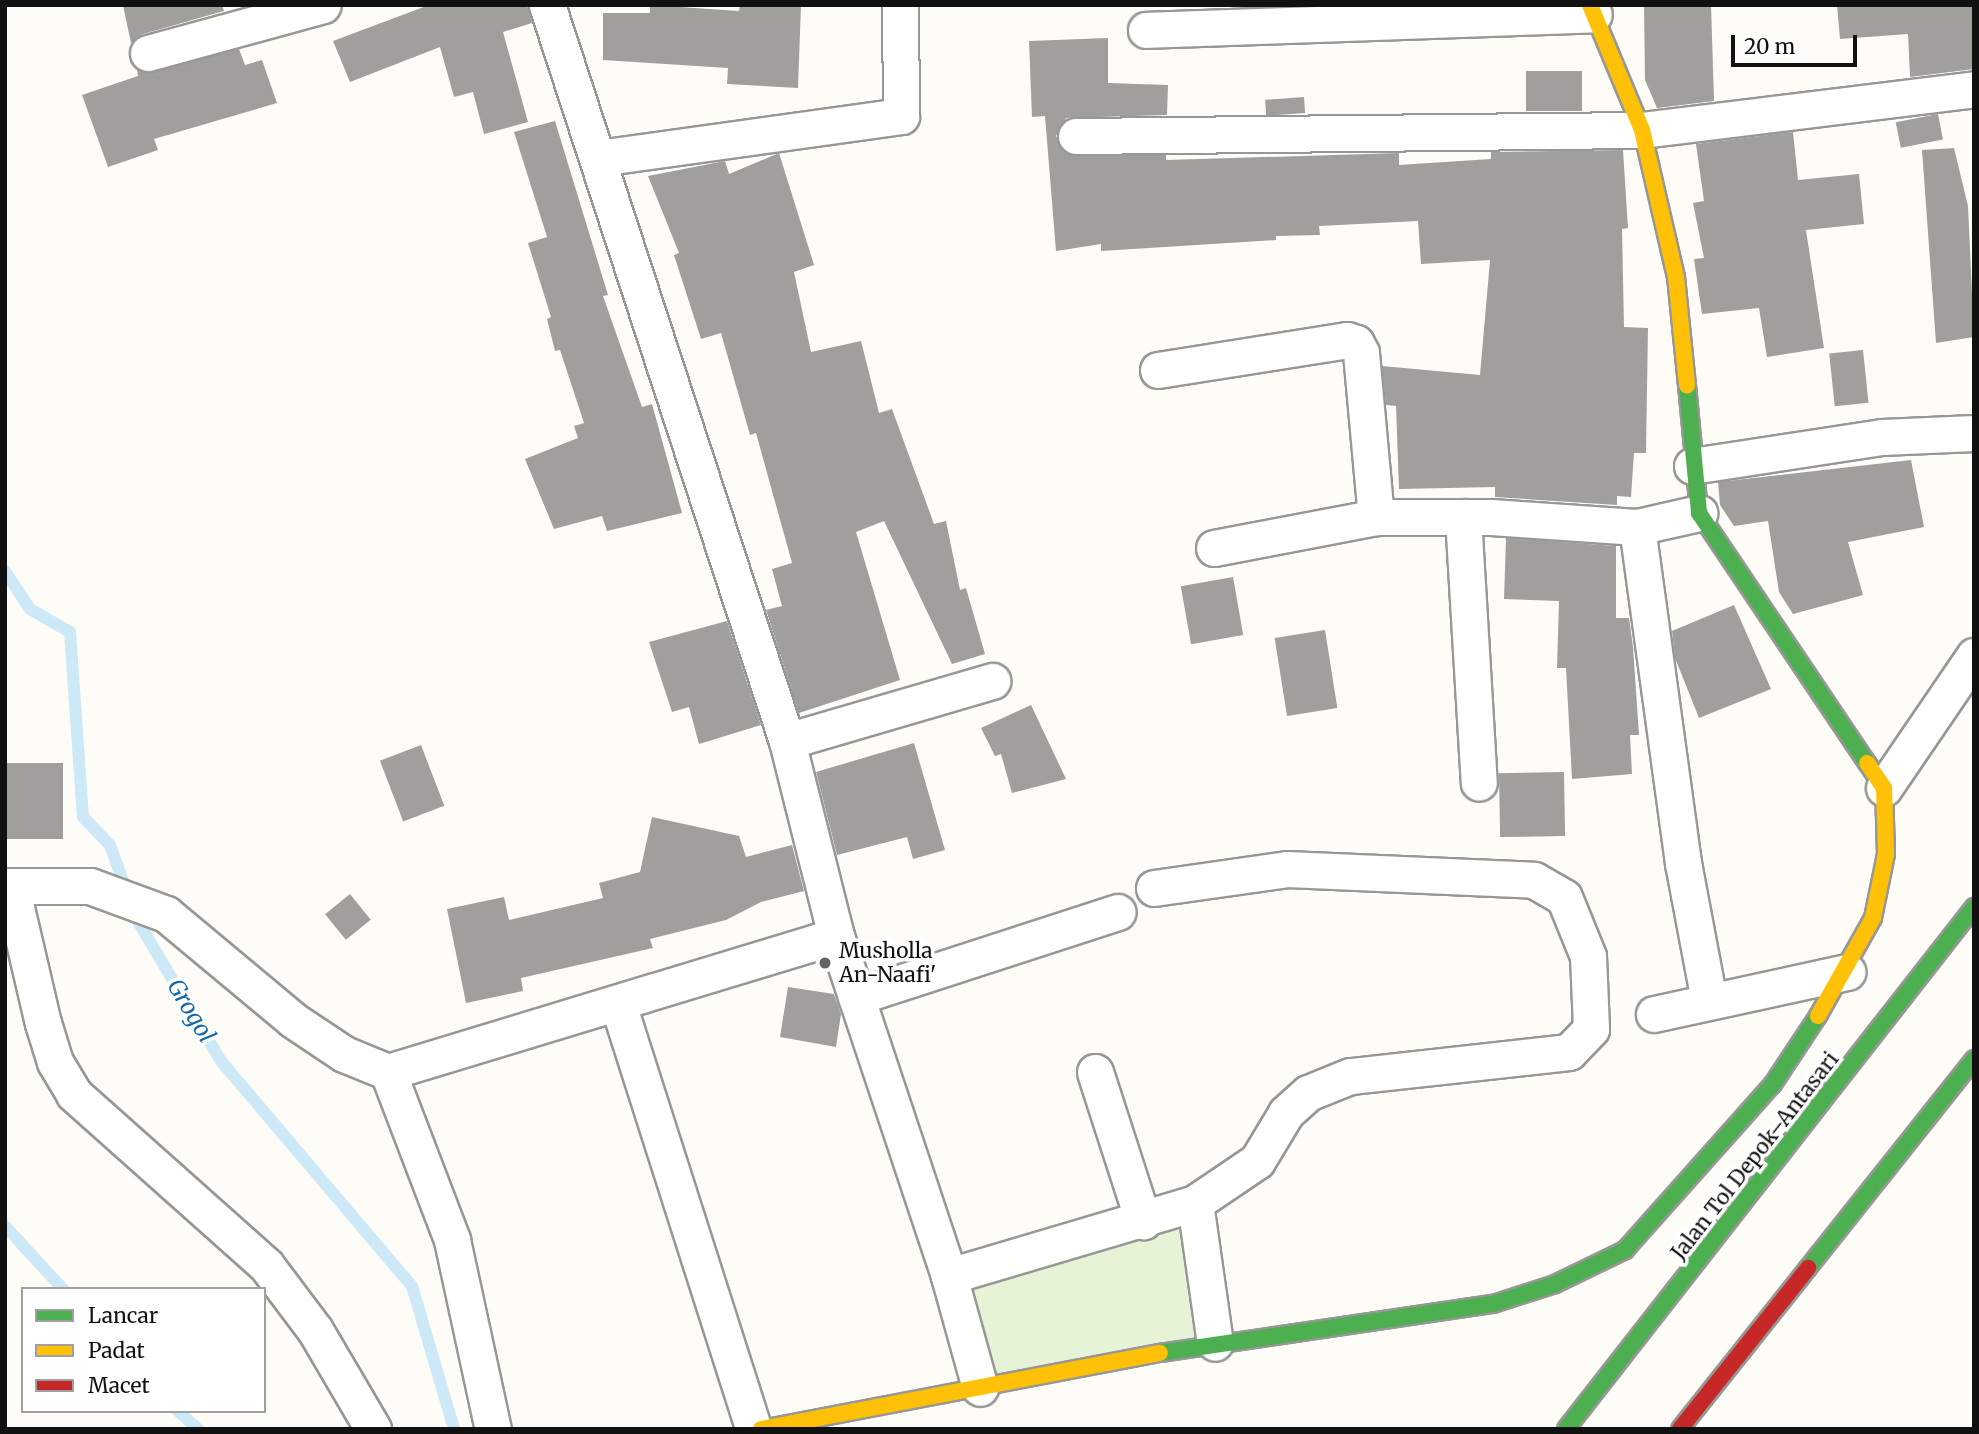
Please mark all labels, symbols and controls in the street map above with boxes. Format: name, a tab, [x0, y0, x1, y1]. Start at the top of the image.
scale bar	[1734, 21, 1860, 65]
text: 20 m	[1744, 33, 1795, 60]
place label: Musholla An-Naafi'	[839, 938, 936, 988]
marker: Musholla An-Naafi'	[817, 955, 833, 971]
water label: Grogol	[161, 974, 221, 1048]
street label: Jalan Tol Depok–Antasari	[1666, 1047, 1844, 1265]
legend	[21, 1287, 266, 1413]
text: Lancar	[88, 1302, 158, 1329]
text: Padat	[88, 1337, 145, 1364]
text: Macet	[88, 1372, 150, 1399]

